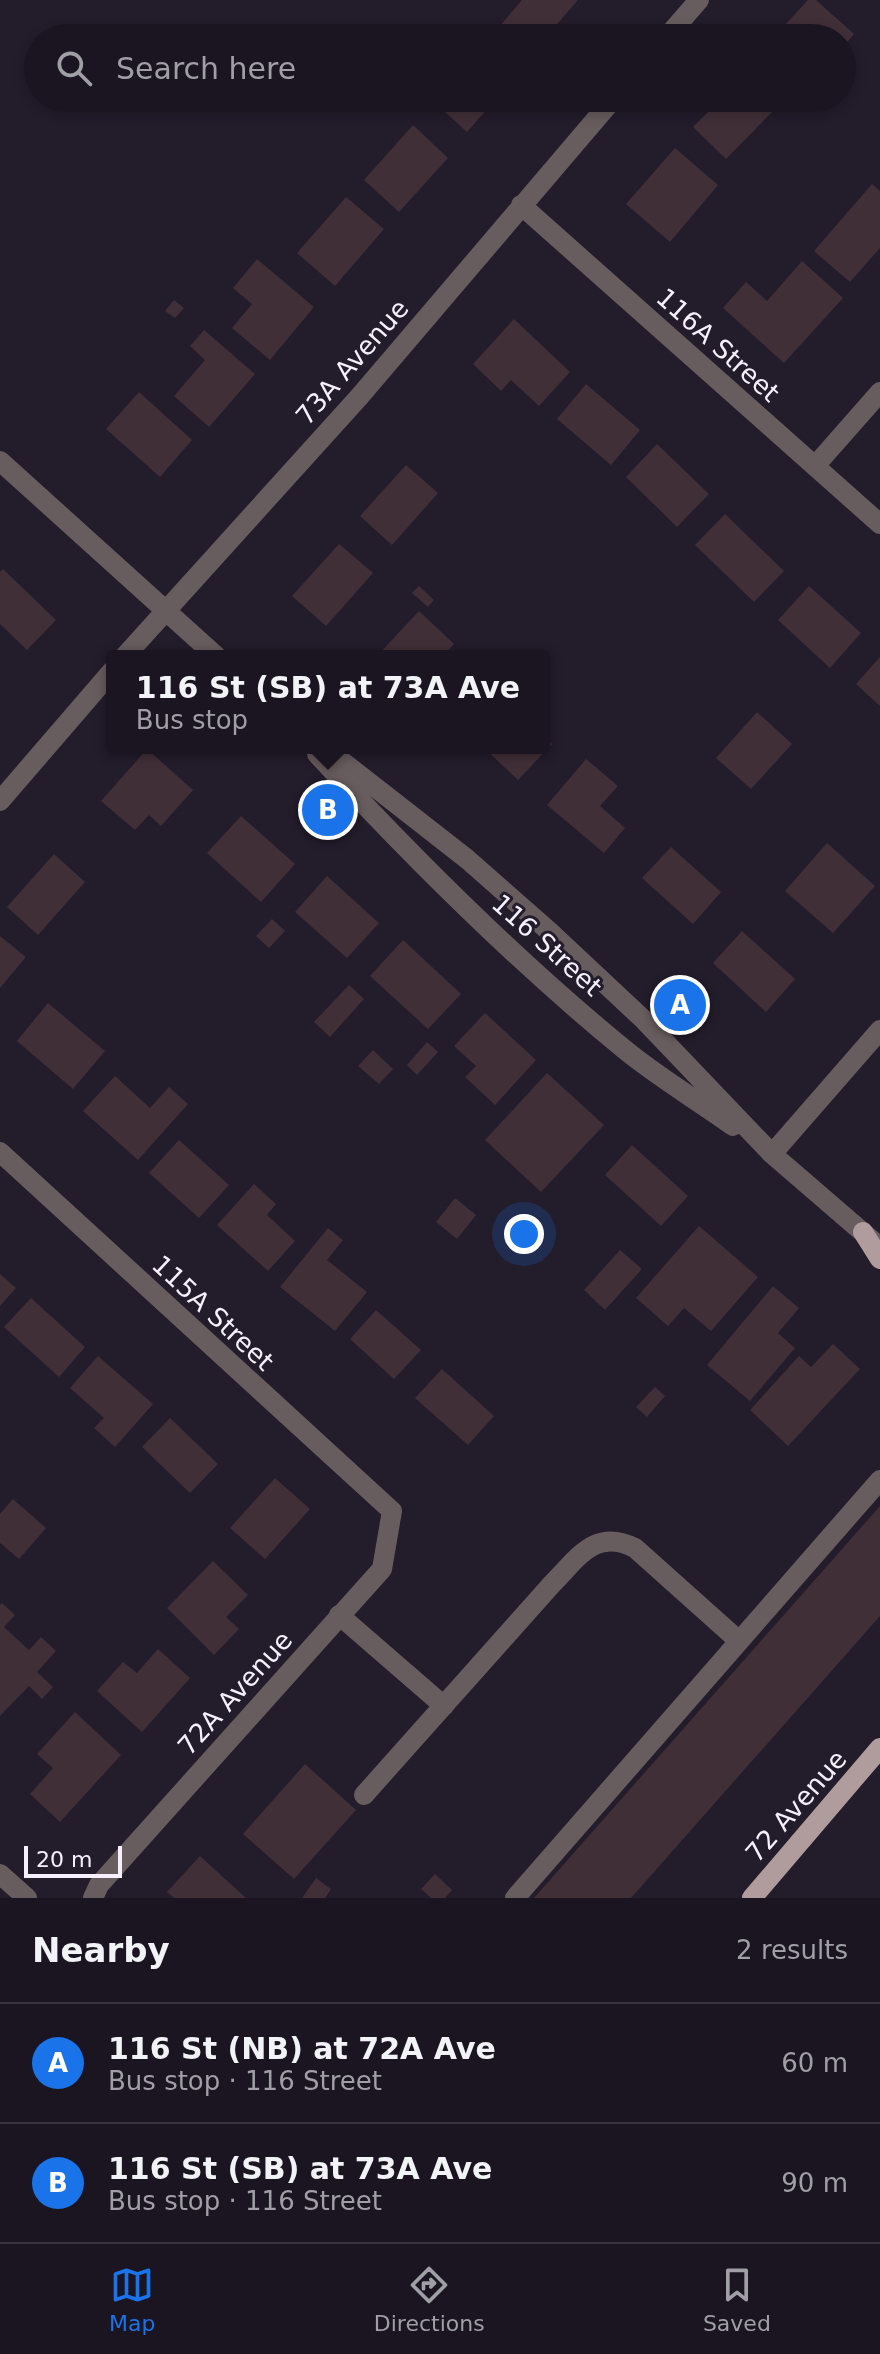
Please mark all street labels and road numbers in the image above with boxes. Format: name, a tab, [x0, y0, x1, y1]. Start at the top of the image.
street label: 116A Street	[650, 282, 786, 408]
street label: 73A Avenue	[290, 293, 414, 431]
street label: 116 Street	[486, 888, 608, 1002]
street label: 115A Street	[146, 1249, 280, 1377]
street label: 72A Avenue	[172, 1625, 298, 1761]
street label: 72 Avenue	[739, 1744, 853, 1868]

